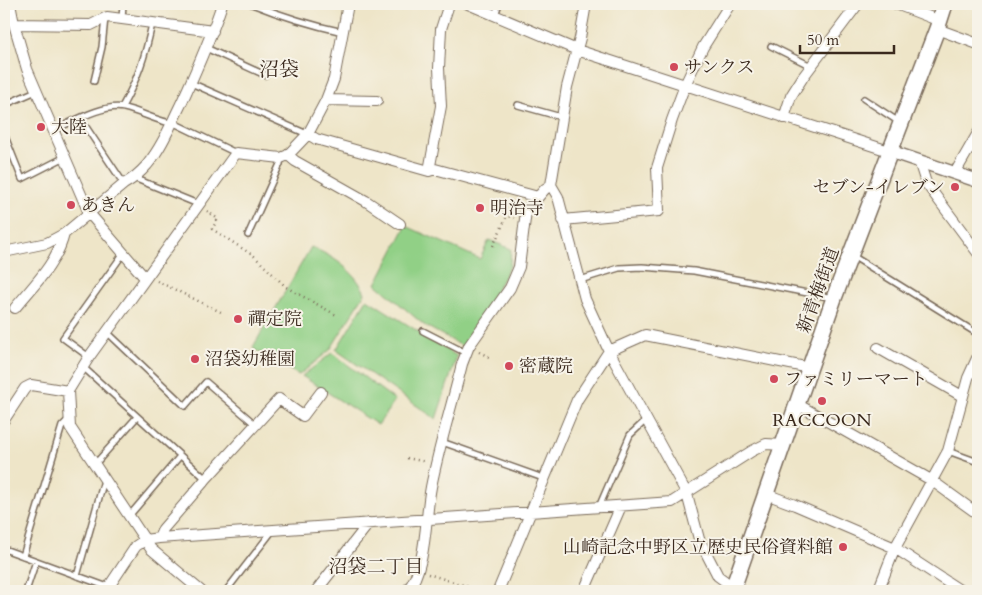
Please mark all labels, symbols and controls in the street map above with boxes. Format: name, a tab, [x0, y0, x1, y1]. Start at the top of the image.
scale bar	[800, 22, 893, 54]
text: 50 m	[807, 30, 839, 50]
place label: サンクス	[684, 55, 755, 80]
district label: 沼袋	[259, 56, 299, 83]
marker: サンクス	[668, 61, 680, 73]
place label: 大陸	[51, 115, 87, 140]
marker: 大陸	[35, 121, 47, 133]
place label: セブン-イレブン	[812, 175, 945, 200]
marker: セブン-イレブン	[949, 181, 961, 193]
place label: あきん	[81, 193, 135, 218]
place label: 明治寺	[490, 196, 544, 221]
marker: あきん	[65, 199, 77, 211]
marker: 明治寺	[474, 202, 486, 214]
street label: 新青梅街道	[791, 244, 846, 337]
place label: 禪定院	[248, 307, 302, 332]
marker: 禪定院	[232, 313, 244, 325]
place label: 沼袋幼稚園	[205, 347, 295, 372]
marker: 沼袋幼稚園	[189, 353, 201, 365]
place label: 密蔵院	[519, 354, 573, 379]
marker: 密蔵院	[503, 360, 515, 372]
place label: ファミリーマート	[784, 367, 928, 392]
marker: ファミリーマート	[768, 373, 780, 385]
marker: RACCOON	[816, 395, 828, 407]
place label: RACCOON	[772, 408, 872, 433]
place label: 山崎記念中野区立歴史民俗資料館	[563, 535, 833, 560]
marker: 山崎記念中野区立歴史民俗資料館	[837, 541, 849, 553]
district label: 沼袋二丁目	[328, 554, 424, 580]

